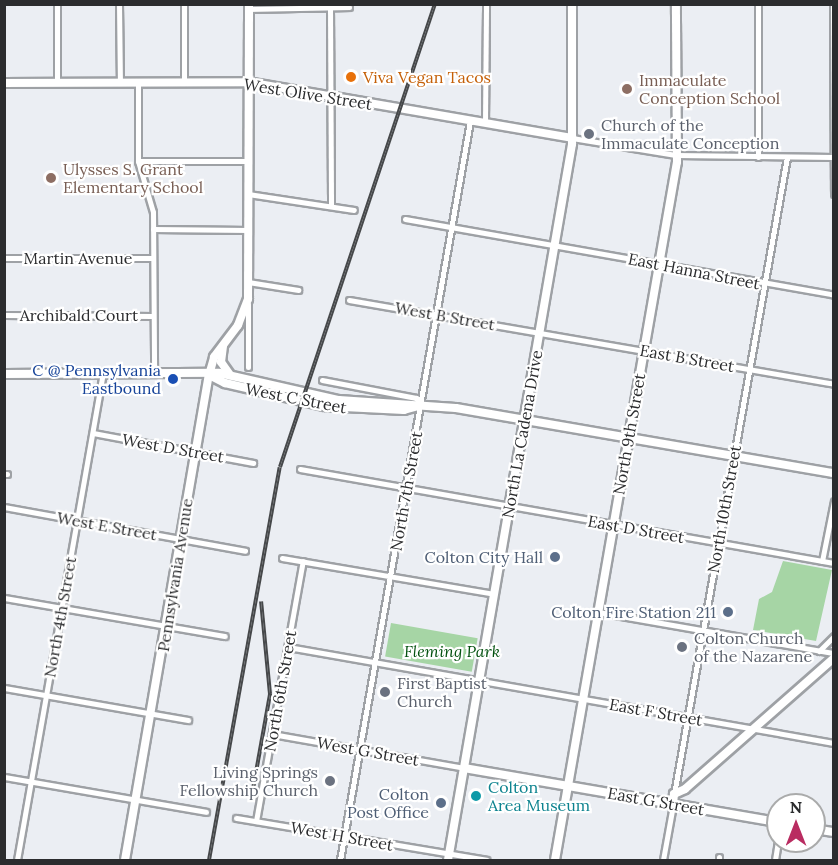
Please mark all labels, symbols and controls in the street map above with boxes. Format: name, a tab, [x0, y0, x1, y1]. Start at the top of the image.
place label: Viva Vegan Tacos	[363, 67, 491, 87]
marker: Viva Vegan Tacos	[344, 70, 358, 84]
place label: Immaculate Conception School	[639, 70, 780, 108]
street label: West Olive Street	[243, 74, 373, 114]
marker: Immaculate Conception School	[620, 82, 634, 96]
place label: Church of the Immaculate Conception	[601, 115, 779, 153]
marker: Church of the Immaculate Conception	[582, 127, 596, 141]
place label: Ulysses S. Grant Elementary School	[63, 159, 203, 197]
marker: Ulysses S. Grant Elementary School	[44, 171, 58, 185]
street label: Martin Avenue	[24, 248, 132, 268]
street label: East Hanna Street	[626, 249, 762, 293]
street label: West B Street	[393, 298, 497, 334]
street label: Archibald Court	[20, 305, 138, 325]
street label: East B Street	[638, 340, 736, 376]
street label: North La Cadena Drive	[498, 348, 546, 520]
place label: C @ Pennsylvania Eastbound	[32, 360, 161, 398]
marker: C @ Pennsylvania Eastbound	[166, 372, 180, 386]
street label: North 9th Street	[609, 372, 649, 496]
street label: West C Street	[244, 379, 348, 417]
street label: West D Street	[120, 430, 226, 466]
street label: North 7th Street	[386, 430, 426, 552]
street label: North 10th Street	[703, 444, 745, 574]
street label: Pennsylvania Avenue	[153, 497, 197, 653]
street label: West E Street	[55, 508, 159, 544]
street label: East D Street	[586, 511, 686, 547]
place label: Colton City Hall	[425, 547, 543, 567]
marker: Colton City Hall	[548, 550, 562, 564]
street label: North 4th Street	[40, 555, 80, 679]
place label: Colton Fire Station 211	[551, 602, 716, 622]
marker: Colton Fire Station 211	[721, 605, 735, 619]
place label: Colton Church of the Nazarene	[694, 628, 812, 666]
street label: North 6th Street	[260, 629, 300, 753]
marker: Colton Church of the Nazarene	[675, 640, 689, 654]
park label: Fleming Park	[404, 641, 500, 661]
place label: First Baptist Church	[397, 673, 487, 711]
marker: First Baptist Church	[378, 685, 392, 699]
street label: East F Street	[608, 694, 704, 730]
street label: West G Street	[315, 733, 421, 769]
place label: Living Springs Fellowship Church	[180, 762, 318, 800]
marker: Living Springs Fellowship Church	[323, 774, 337, 788]
place label: Colton Area Museum	[488, 777, 590, 815]
street label: East G Street	[606, 783, 706, 819]
place label: Colton Post Office	[347, 784, 429, 822]
marker: Colton Area Museum	[469, 789, 483, 803]
north arrow	[766, 793, 826, 853]
marker: Colton Post Office	[434, 796, 448, 810]
text: N	[790, 797, 802, 817]
street label: West H Street	[289, 818, 395, 854]

